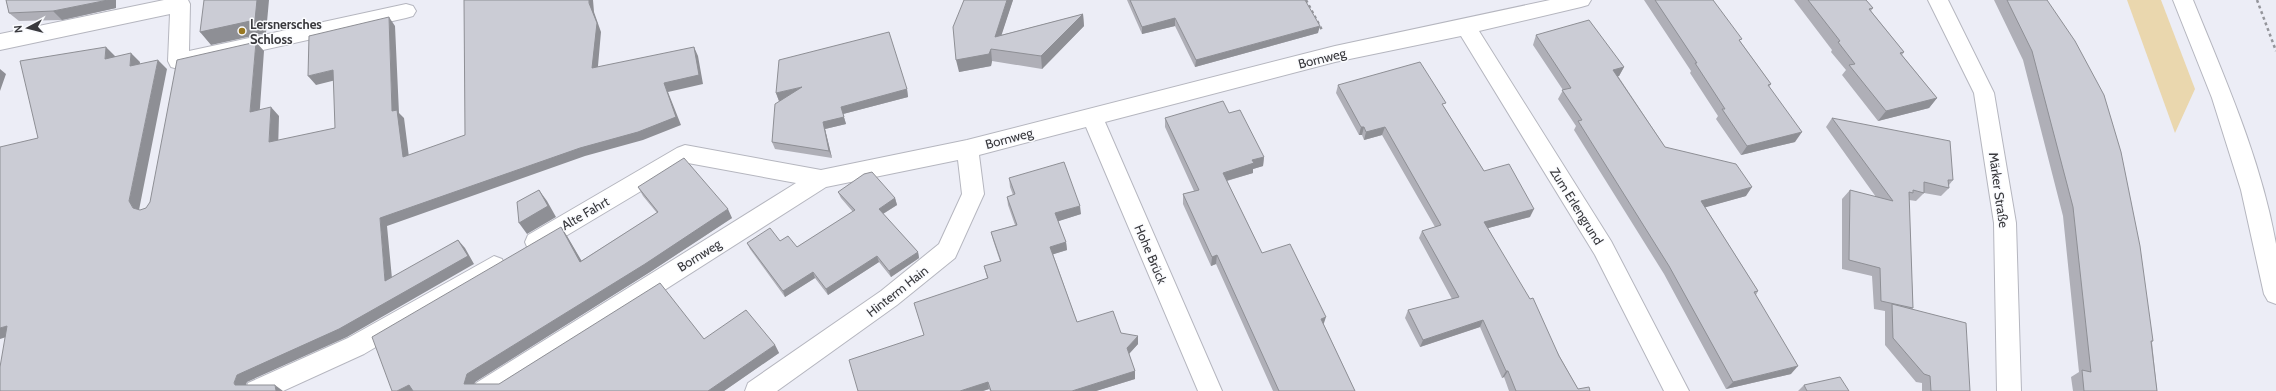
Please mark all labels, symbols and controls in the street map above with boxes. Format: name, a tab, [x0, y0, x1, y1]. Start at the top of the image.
north arrow	[8, 8, 48, 48]
place label: Lersnersches Schloss	[250, 16, 322, 47]
text: N	[11, 25, 25, 34]
marker: Lersnersches Schloss	[237, 26, 247, 36]
street label: Bornweg	[1296, 44, 1348, 72]
street label: Bornweg	[983, 124, 1035, 152]
street label: Märker Straße	[1986, 151, 2012, 229]
street label: Zum Erlengrund	[1547, 165, 1607, 247]
street label: Alte Fahrt	[558, 193, 612, 233]
street label: Hohe Brück	[1131, 222, 1171, 286]
street label: Bornweg	[674, 235, 724, 275]
street label: Hinterm Hain	[863, 262, 931, 320]

